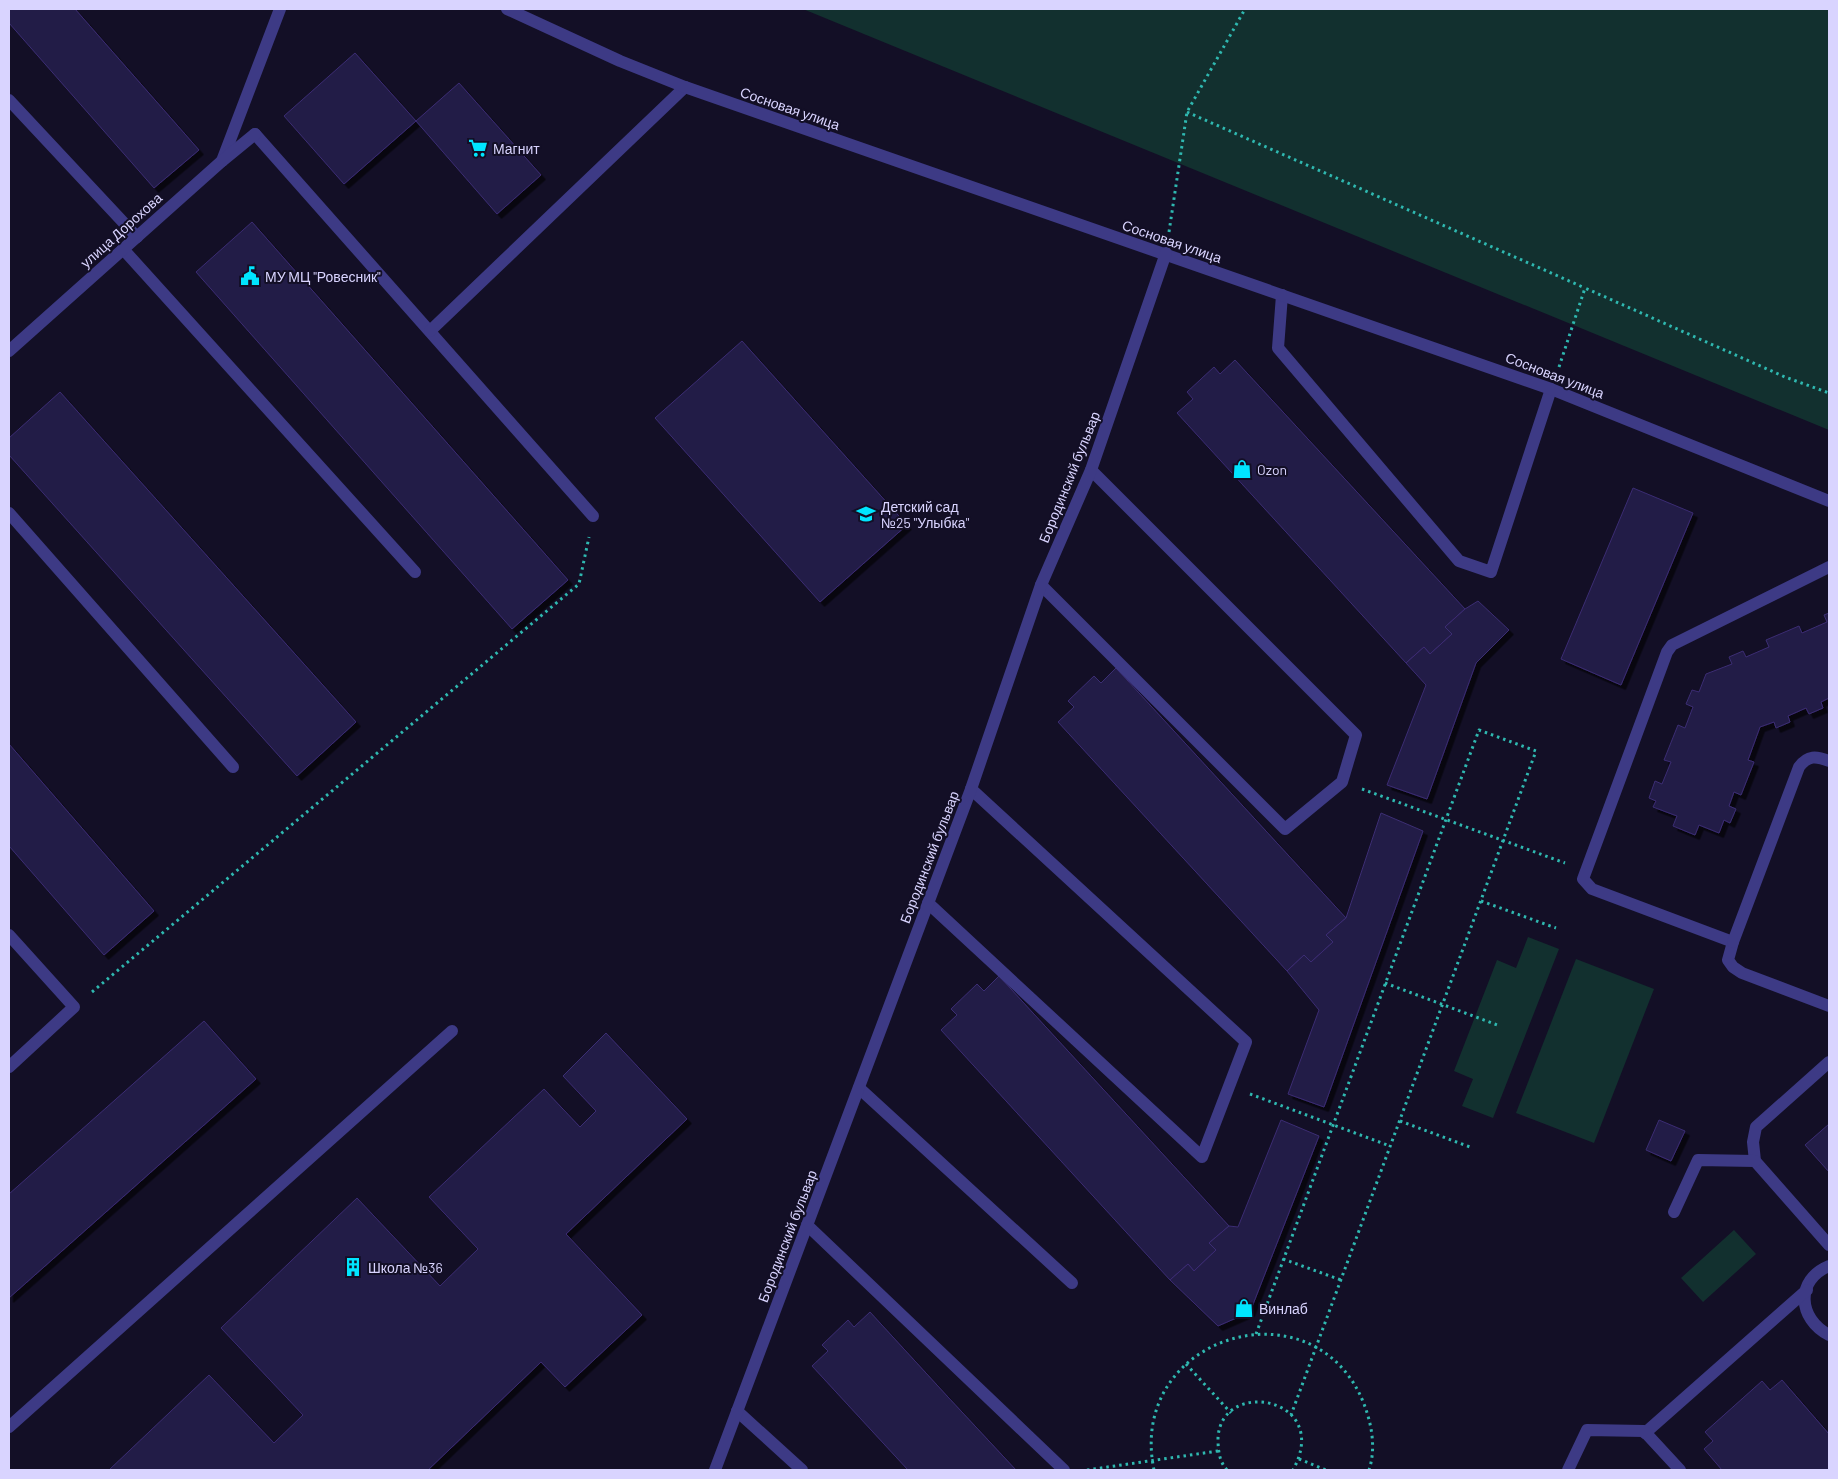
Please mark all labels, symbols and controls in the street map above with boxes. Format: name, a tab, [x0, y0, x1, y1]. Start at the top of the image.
street label: Сосновая улица	[738, 83, 842, 133]
supermarket icon: Магнит	[467, 137, 489, 159]
place label: Магнит	[493, 140, 540, 157]
street label: улица Дорохова	[77, 189, 165, 271]
street label: Сосновая улица	[1120, 216, 1224, 266]
public building icon: МУ МЦ "Ровесник"	[239, 265, 261, 287]
place label: МУ МЦ "Ровесник"	[265, 268, 381, 285]
street label: Сосновая улица	[1503, 348, 1607, 402]
street label: Бородинский бульвар	[1035, 409, 1103, 545]
shop icon: Ozon	[1231, 458, 1253, 480]
place label: Ozon	[1257, 461, 1287, 478]
place label: Детский сад №25 "Улыбка"	[881, 498, 970, 531]
school or university icon: Детский сад №25 "Улыбка"	[855, 503, 877, 525]
street label: Бородинский бульвар	[896, 788, 962, 926]
street label: Бородинский бульвар	[754, 1167, 820, 1305]
building icon: Школа №36	[342, 1256, 364, 1278]
place label: Школа №36	[368, 1259, 443, 1276]
shop icon: Винлаб	[1233, 1297, 1255, 1319]
place label: Винлаб	[1259, 1300, 1308, 1317]

